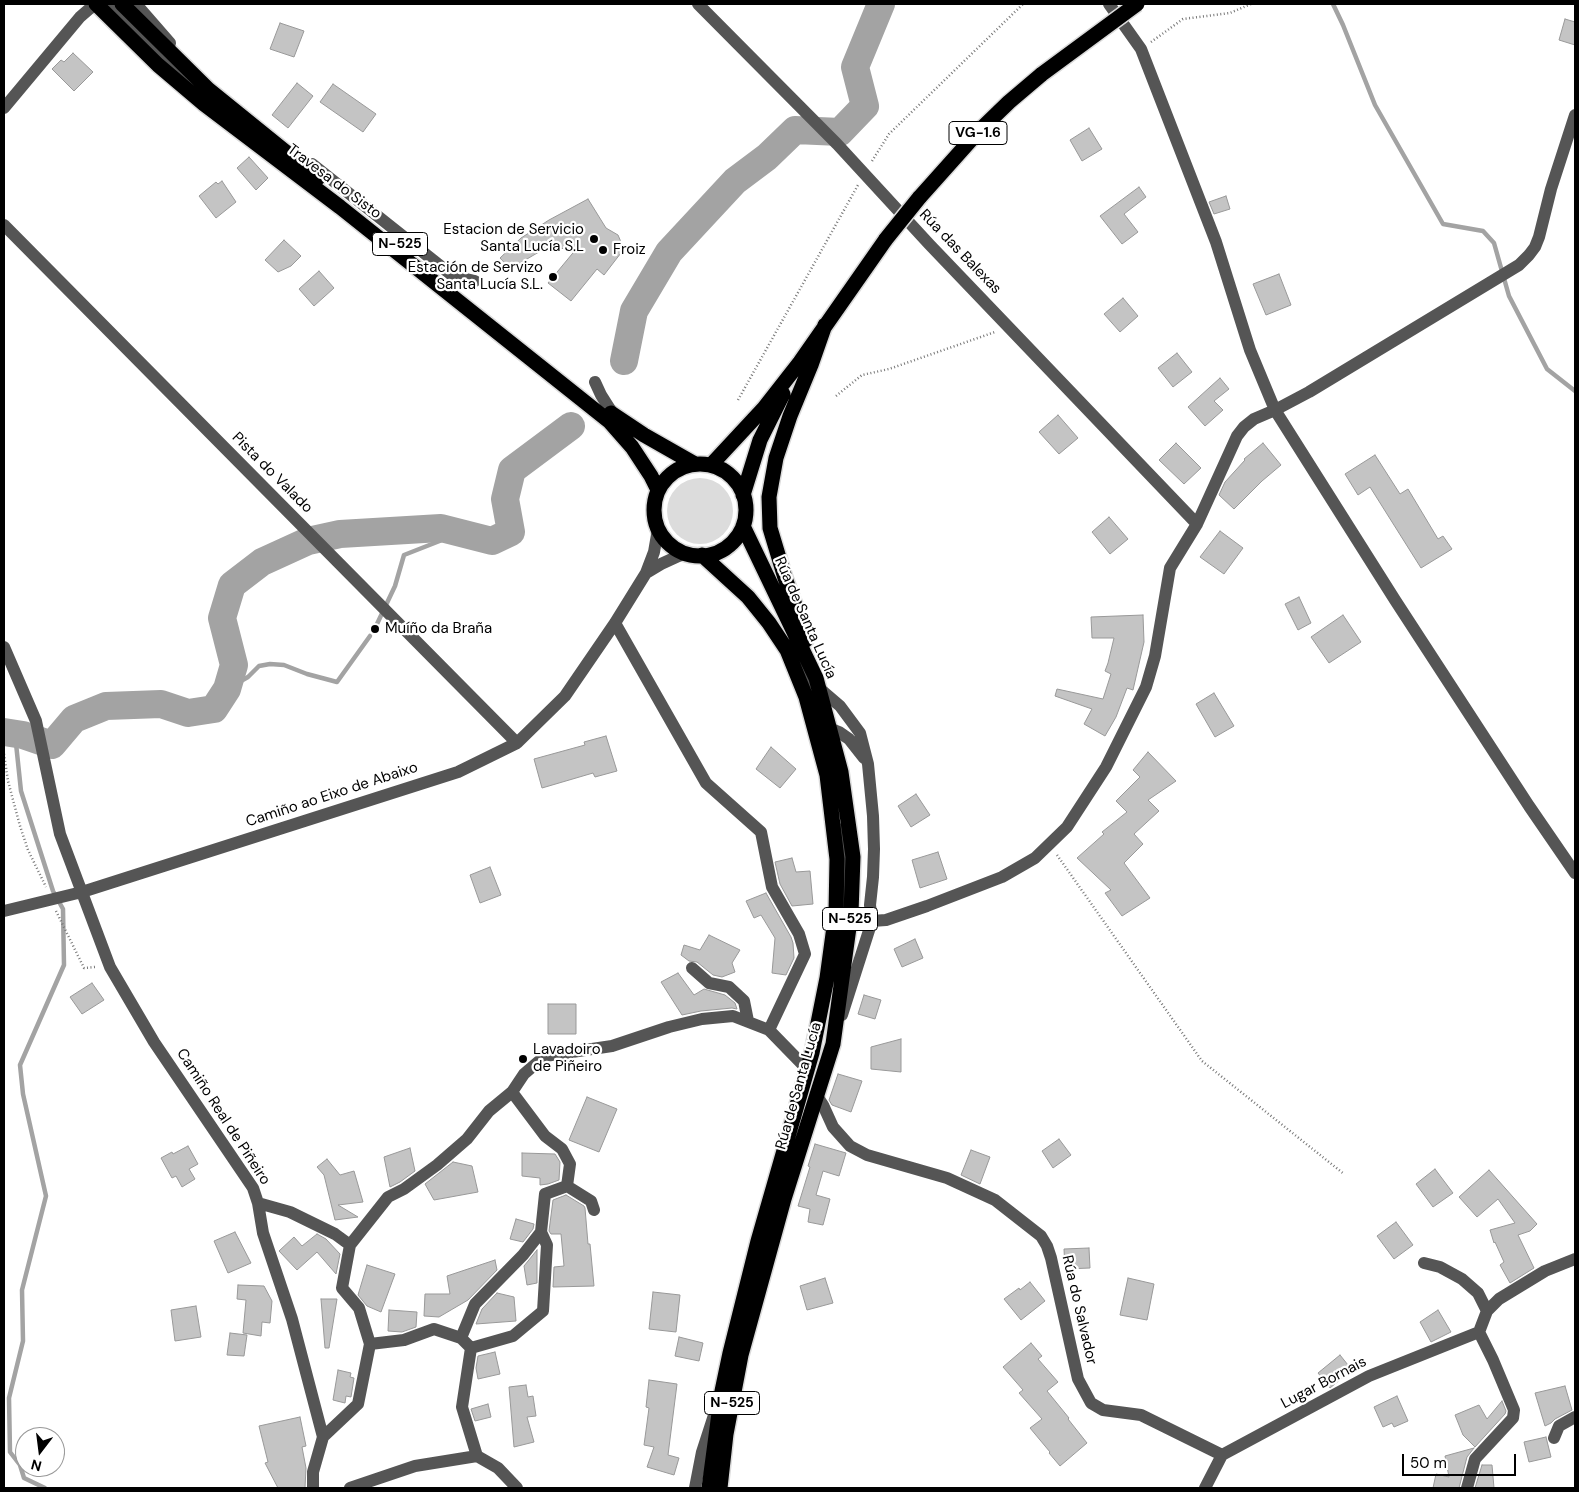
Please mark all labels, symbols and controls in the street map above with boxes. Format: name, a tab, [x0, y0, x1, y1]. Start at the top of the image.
road number: VG-1.6	[949, 122, 1007, 144]
street label: Travesa do Sisto	[283, 141, 385, 223]
street label: Rúa das Balexas	[915, 206, 1005, 298]
place label: Estacion de Servicio Santa Lucía S.L	[443, 221, 584, 256]
road number: N-525	[372, 232, 428, 255]
marker: Estacion de Servicio Santa Lucía S.L	[588, 233, 600, 245]
place label: Froiz	[613, 241, 646, 259]
marker: Froiz	[597, 244, 609, 256]
place label: Estación de Servizo Santa Lucía S.L.	[408, 259, 543, 294]
marker: Estación de Servizo Santa Lucía S.L.	[547, 271, 559, 283]
street label: Pista do Valado	[228, 429, 316, 517]
street label: Rúa de Santa Lucía	[770, 554, 840, 682]
place label: Muíño da Braña	[385, 620, 492, 638]
marker: Muíño da Braña	[369, 623, 381, 635]
street label: Camiño ao Eixo de Abaixo	[244, 759, 420, 831]
road number: N-525	[822, 908, 878, 931]
street label: Rúa de Santa Lucía	[772, 1020, 826, 1152]
place label: Lavadoiro de Piñeiro	[533, 1041, 602, 1076]
street label: Camiño Real de Piñeiro	[172, 1045, 274, 1189]
marker: Lavadoiro de Piñeiro	[517, 1053, 529, 1065]
street label: Rúa do Salvador	[1058, 1254, 1100, 1366]
street label: Lugar Bornais	[1278, 1353, 1370, 1413]
road number: N-525	[704, 1392, 760, 1415]
north arrow	[15, 1427, 65, 1477]
scale bar	[1404, 1444, 1518, 1476]
text: 50 m	[1410, 1453, 1447, 1473]
text: N	[29, 1456, 44, 1476]

